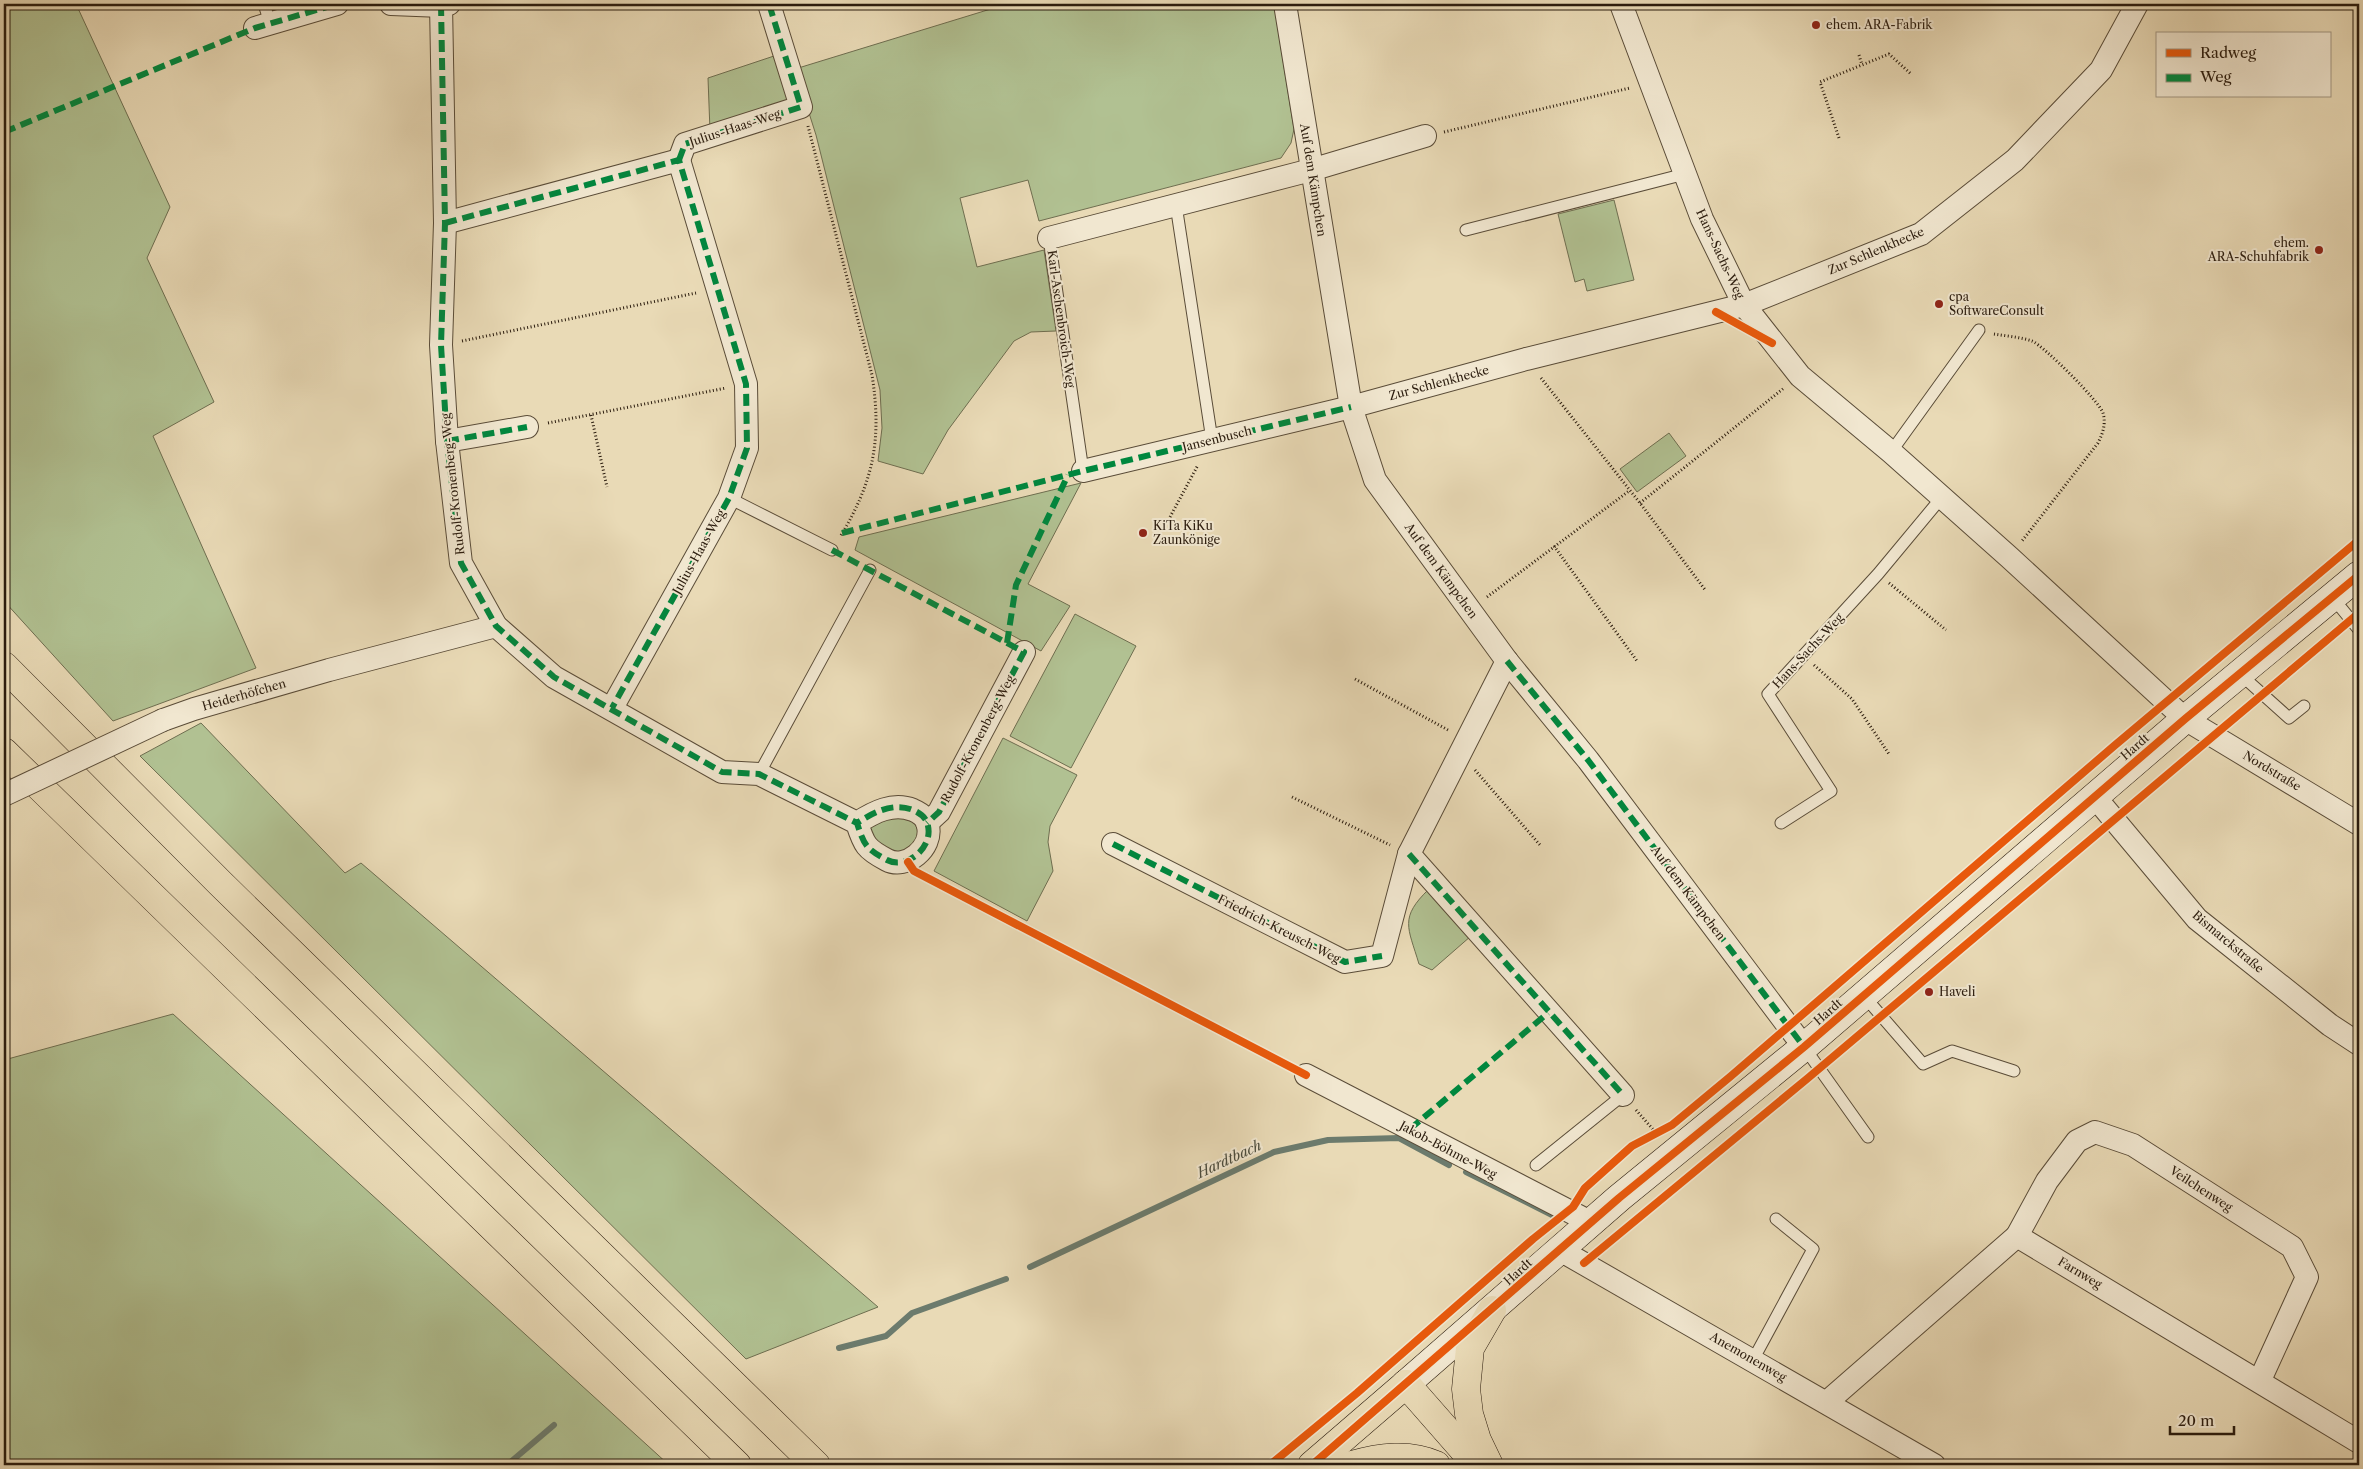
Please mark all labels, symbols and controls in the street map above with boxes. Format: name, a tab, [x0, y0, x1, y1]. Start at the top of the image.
place label: ehem. ARA-Fabrik	[1826, 17, 1933, 32]
marker: ehem. ARA-Fabrik	[1810, 19, 1822, 31]
legend	[2156, 32, 2330, 98]
text: Radweg	[2200, 43, 2256, 62]
text: Weg	[2199, 67, 2232, 86]
street label: Julius-Haas-Weg	[685, 106, 783, 150]
street label: Auf dem Kämpchen	[1297, 121, 1330, 238]
street label: Hans-Sachs-Weg	[1693, 207, 1748, 302]
street label: Zur Schlenkhecke	[1826, 223, 1926, 278]
place label: ehem. ARA-Schuhfabrik	[2207, 235, 2310, 264]
marker: ehem. ARA-Schuhfabrik	[2313, 244, 2325, 256]
street label: Karl-Aschenbroich-Weg	[1044, 249, 1079, 389]
place label: cpa SoftwareConsult	[1949, 289, 2045, 318]
marker: cpa SoftwareConsult	[1933, 298, 1945, 310]
street label: Zur Schlenkhecke	[1387, 362, 1491, 403]
street label: Rudolf-Kronenberg-Weg	[438, 412, 467, 556]
street label: Jansenbusch	[1179, 423, 1254, 455]
street label: Julius-Haas-Weg	[668, 506, 728, 599]
place label: KiTa KiKu Zaunkönige	[1153, 518, 1221, 547]
street label: Auf dem Kämpchen	[1401, 519, 1481, 622]
marker: KiTa KiKu Zaunkönige	[1137, 527, 1149, 539]
street label: Hans-Sachs-Weg	[1769, 609, 1847, 691]
street label: Rudolf-Kronenberg-Weg	[937, 672, 1018, 805]
street label: Heiderhöfchen	[200, 675, 288, 714]
street label: Hardt	[2117, 730, 2153, 763]
street label: Nordstraße	[2241, 747, 2304, 794]
street label: Auf dem Kämpchen	[1647, 842, 1729, 943]
street label: Friedrich-Kreusch-Weg	[1215, 891, 1344, 966]
street label: Bismarckstraße	[2190, 907, 2267, 976]
place label: Haveli	[1939, 984, 1976, 999]
marker: Haveli	[1923, 986, 1935, 998]
street label: Hardt	[1810, 995, 1846, 1028]
street label: Jakob-Böhme-Weg	[1395, 1117, 1500, 1182]
water label: Hardtbach	[1193, 1136, 1264, 1182]
street label: Veilchenweg	[2166, 1162, 2236, 1215]
street label: Farnweg	[2056, 1254, 2106, 1292]
street label: Hardt	[1500, 1255, 1535, 1288]
street label: Anemonenweg	[1707, 1328, 1790, 1385]
scale bar	[2170, 1404, 2234, 1436]
text: 20 m	[2178, 1411, 2214, 1430]

